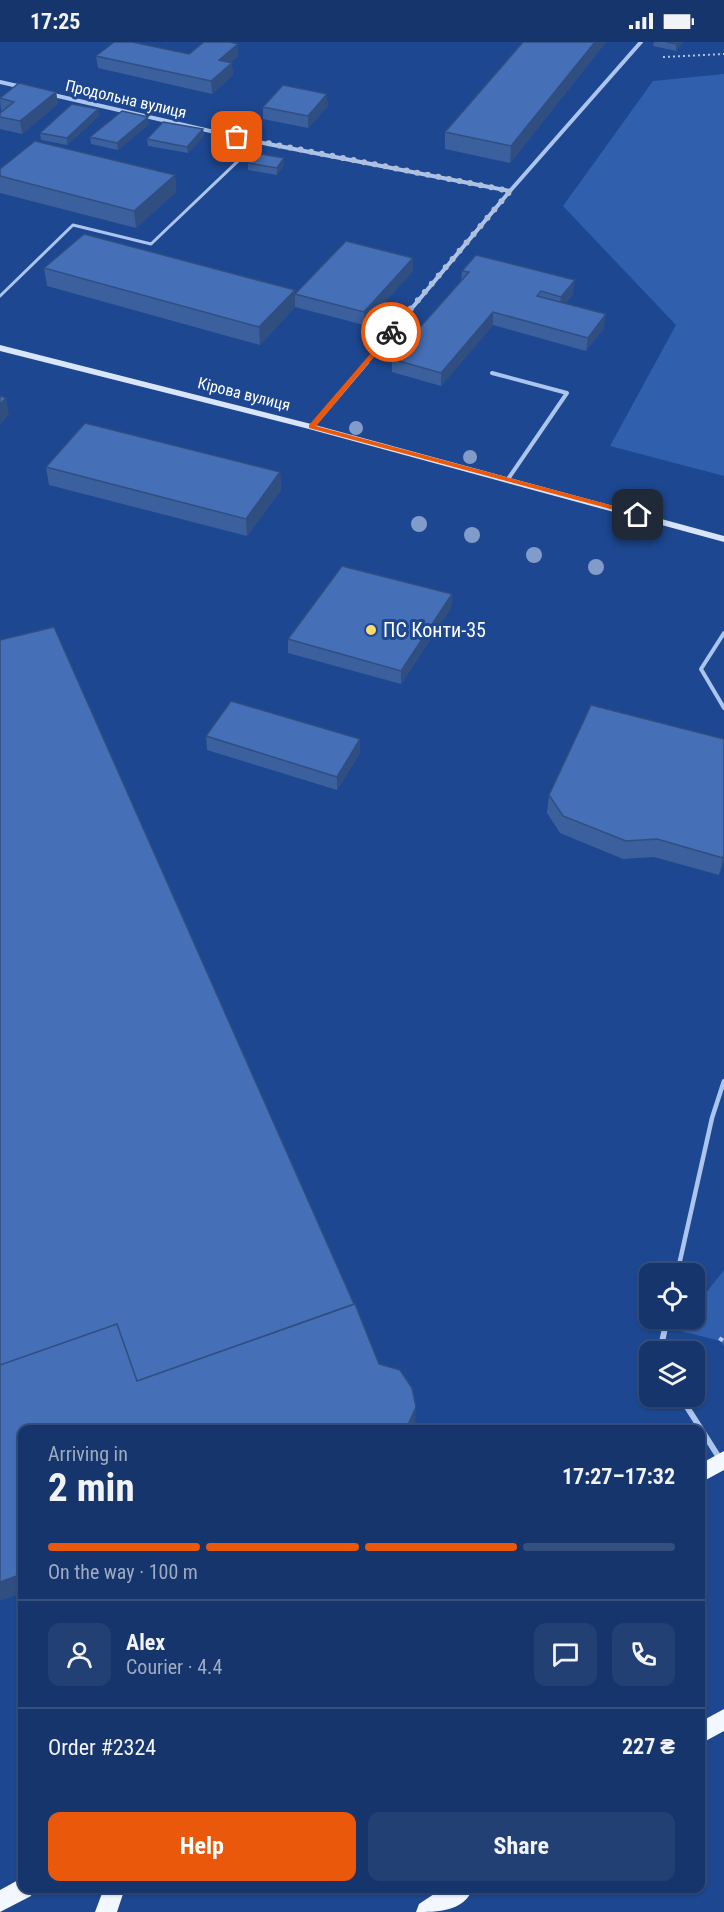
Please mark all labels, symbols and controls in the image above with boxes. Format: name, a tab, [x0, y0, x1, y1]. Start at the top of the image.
text: 17:25	[30, 9, 81, 34]
street label: Продольна вулиця	[63, 76, 189, 122]
pin	[211, 111, 262, 162]
icon: bag	[220, 120, 253, 153]
courier	[361, 302, 421, 362]
icon: bike	[375, 316, 408, 349]
street label: Кірова вулиця	[196, 373, 292, 415]
pin	[612, 489, 663, 540]
icon: home	[621, 498, 654, 531]
place label: ПС Конти-35	[383, 618, 486, 642]
marker: ПС Конти-35	[364, 623, 378, 637]
map controls	[639, 1263, 705, 1407]
button: locate	[639, 1263, 705, 1329]
button: layers	[639, 1341, 705, 1407]
text: Arriving in	[48, 1442, 128, 1466]
text: 17:27–17:32	[562, 1464, 675, 1489]
text: 2 min	[48, 1465, 135, 1511]
text: On the way · 100 m	[48, 1560, 198, 1584]
button: person	[48, 1623, 111, 1686]
button: chat	[534, 1623, 597, 1686]
button: phone	[612, 1623, 675, 1686]
text: Alex	[126, 1630, 165, 1655]
text: Courier · 4.4	[126, 1655, 222, 1679]
text: 227 ₴	[622, 1734, 675, 1759]
text: Order #2324	[48, 1735, 156, 1760]
button: Help	[48, 1812, 356, 1881]
button: Share	[368, 1812, 675, 1881]

